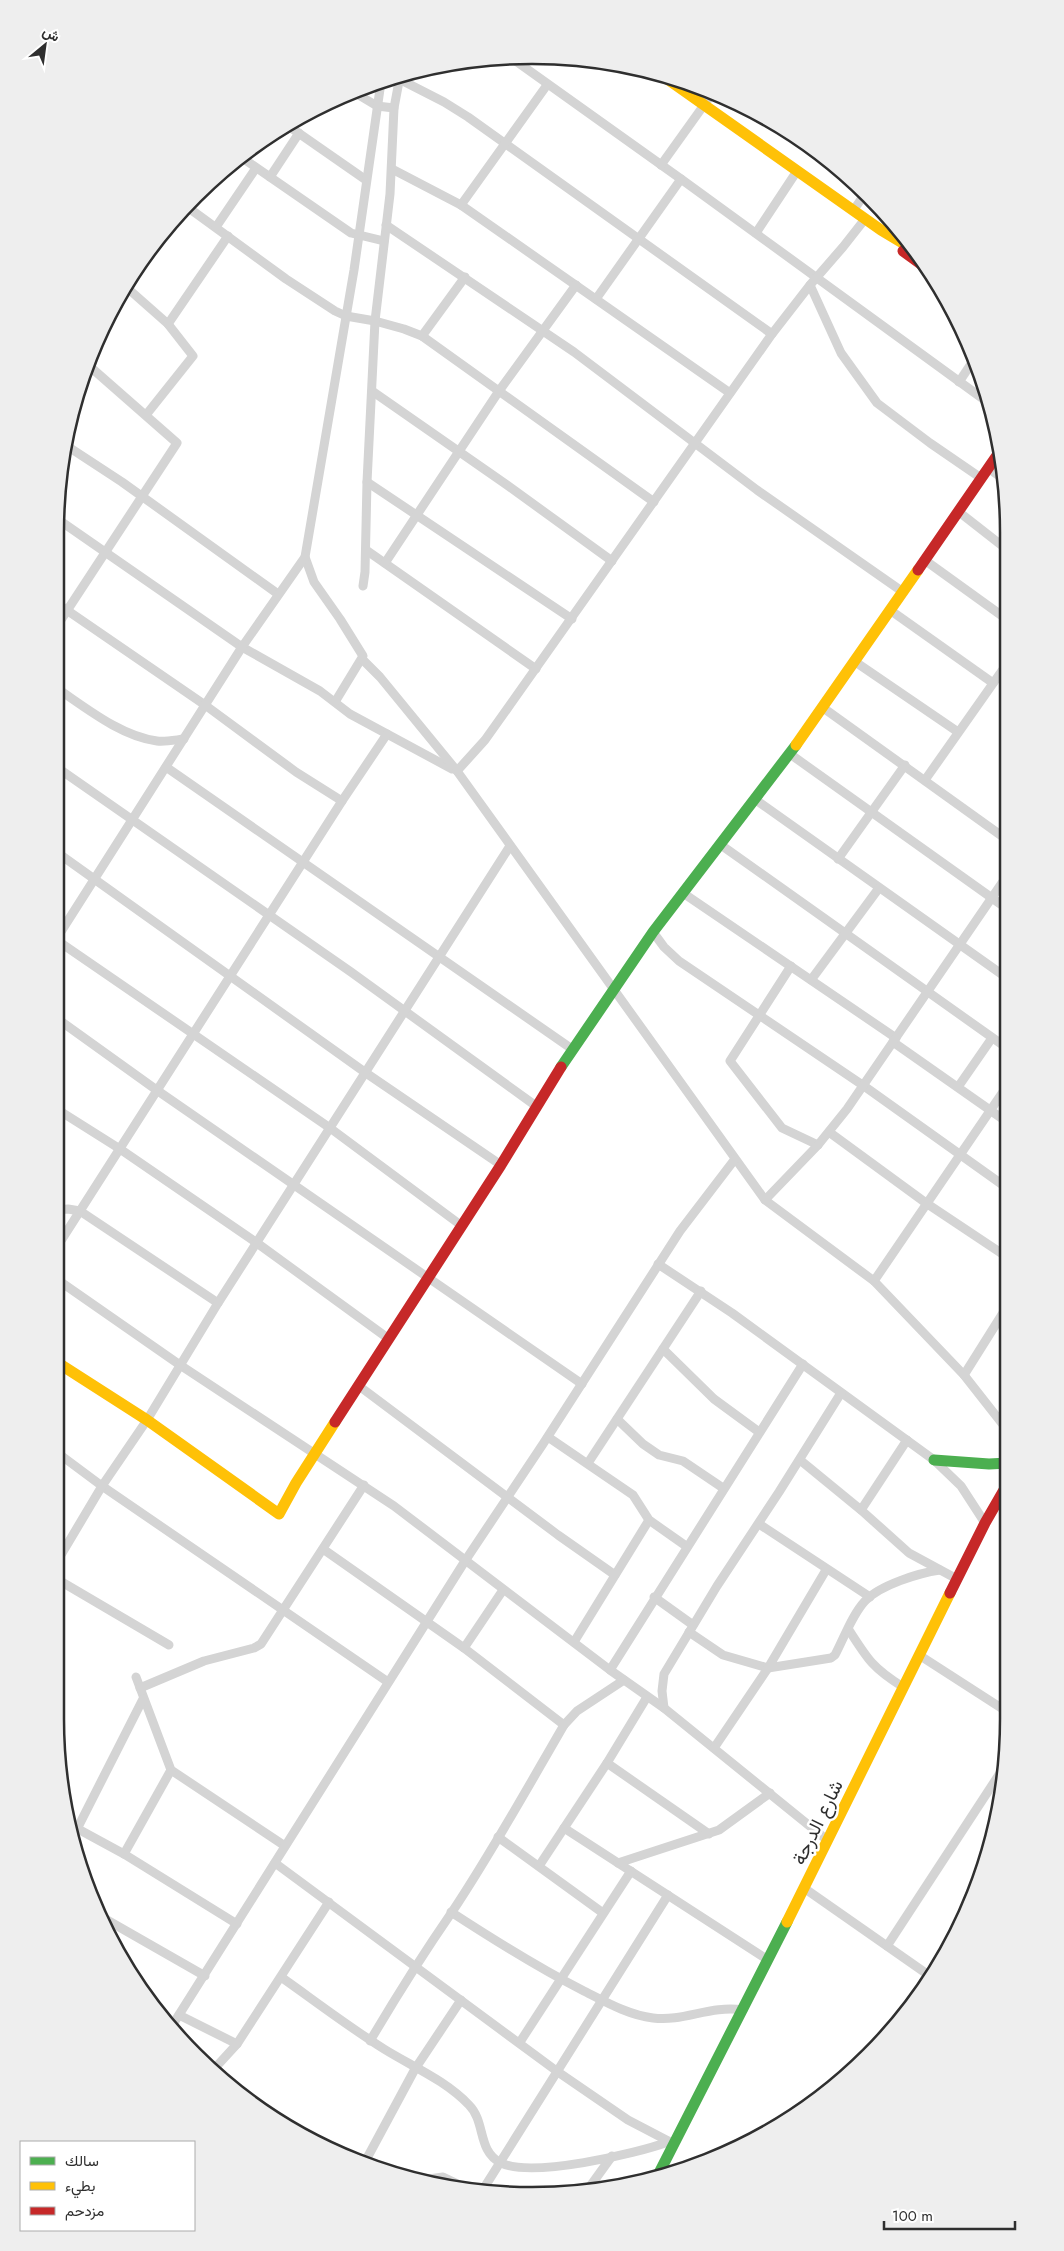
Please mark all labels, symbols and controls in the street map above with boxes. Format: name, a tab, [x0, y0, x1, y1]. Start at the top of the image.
north arrow	[20, 20, 70, 70]
text: ش	[39, 21, 64, 47]
street label: شارع الدرجة	[785, 1775, 850, 1869]
legend	[20, 2141, 195, 2231]
text: سالك	[65, 2150, 99, 2172]
text: بطيء	[65, 2175, 95, 2199]
scale bar	[884, 2198, 1015, 2230]
text: مزدحم	[65, 2200, 104, 2222]
text: 100 m	[892, 2205, 933, 2227]

